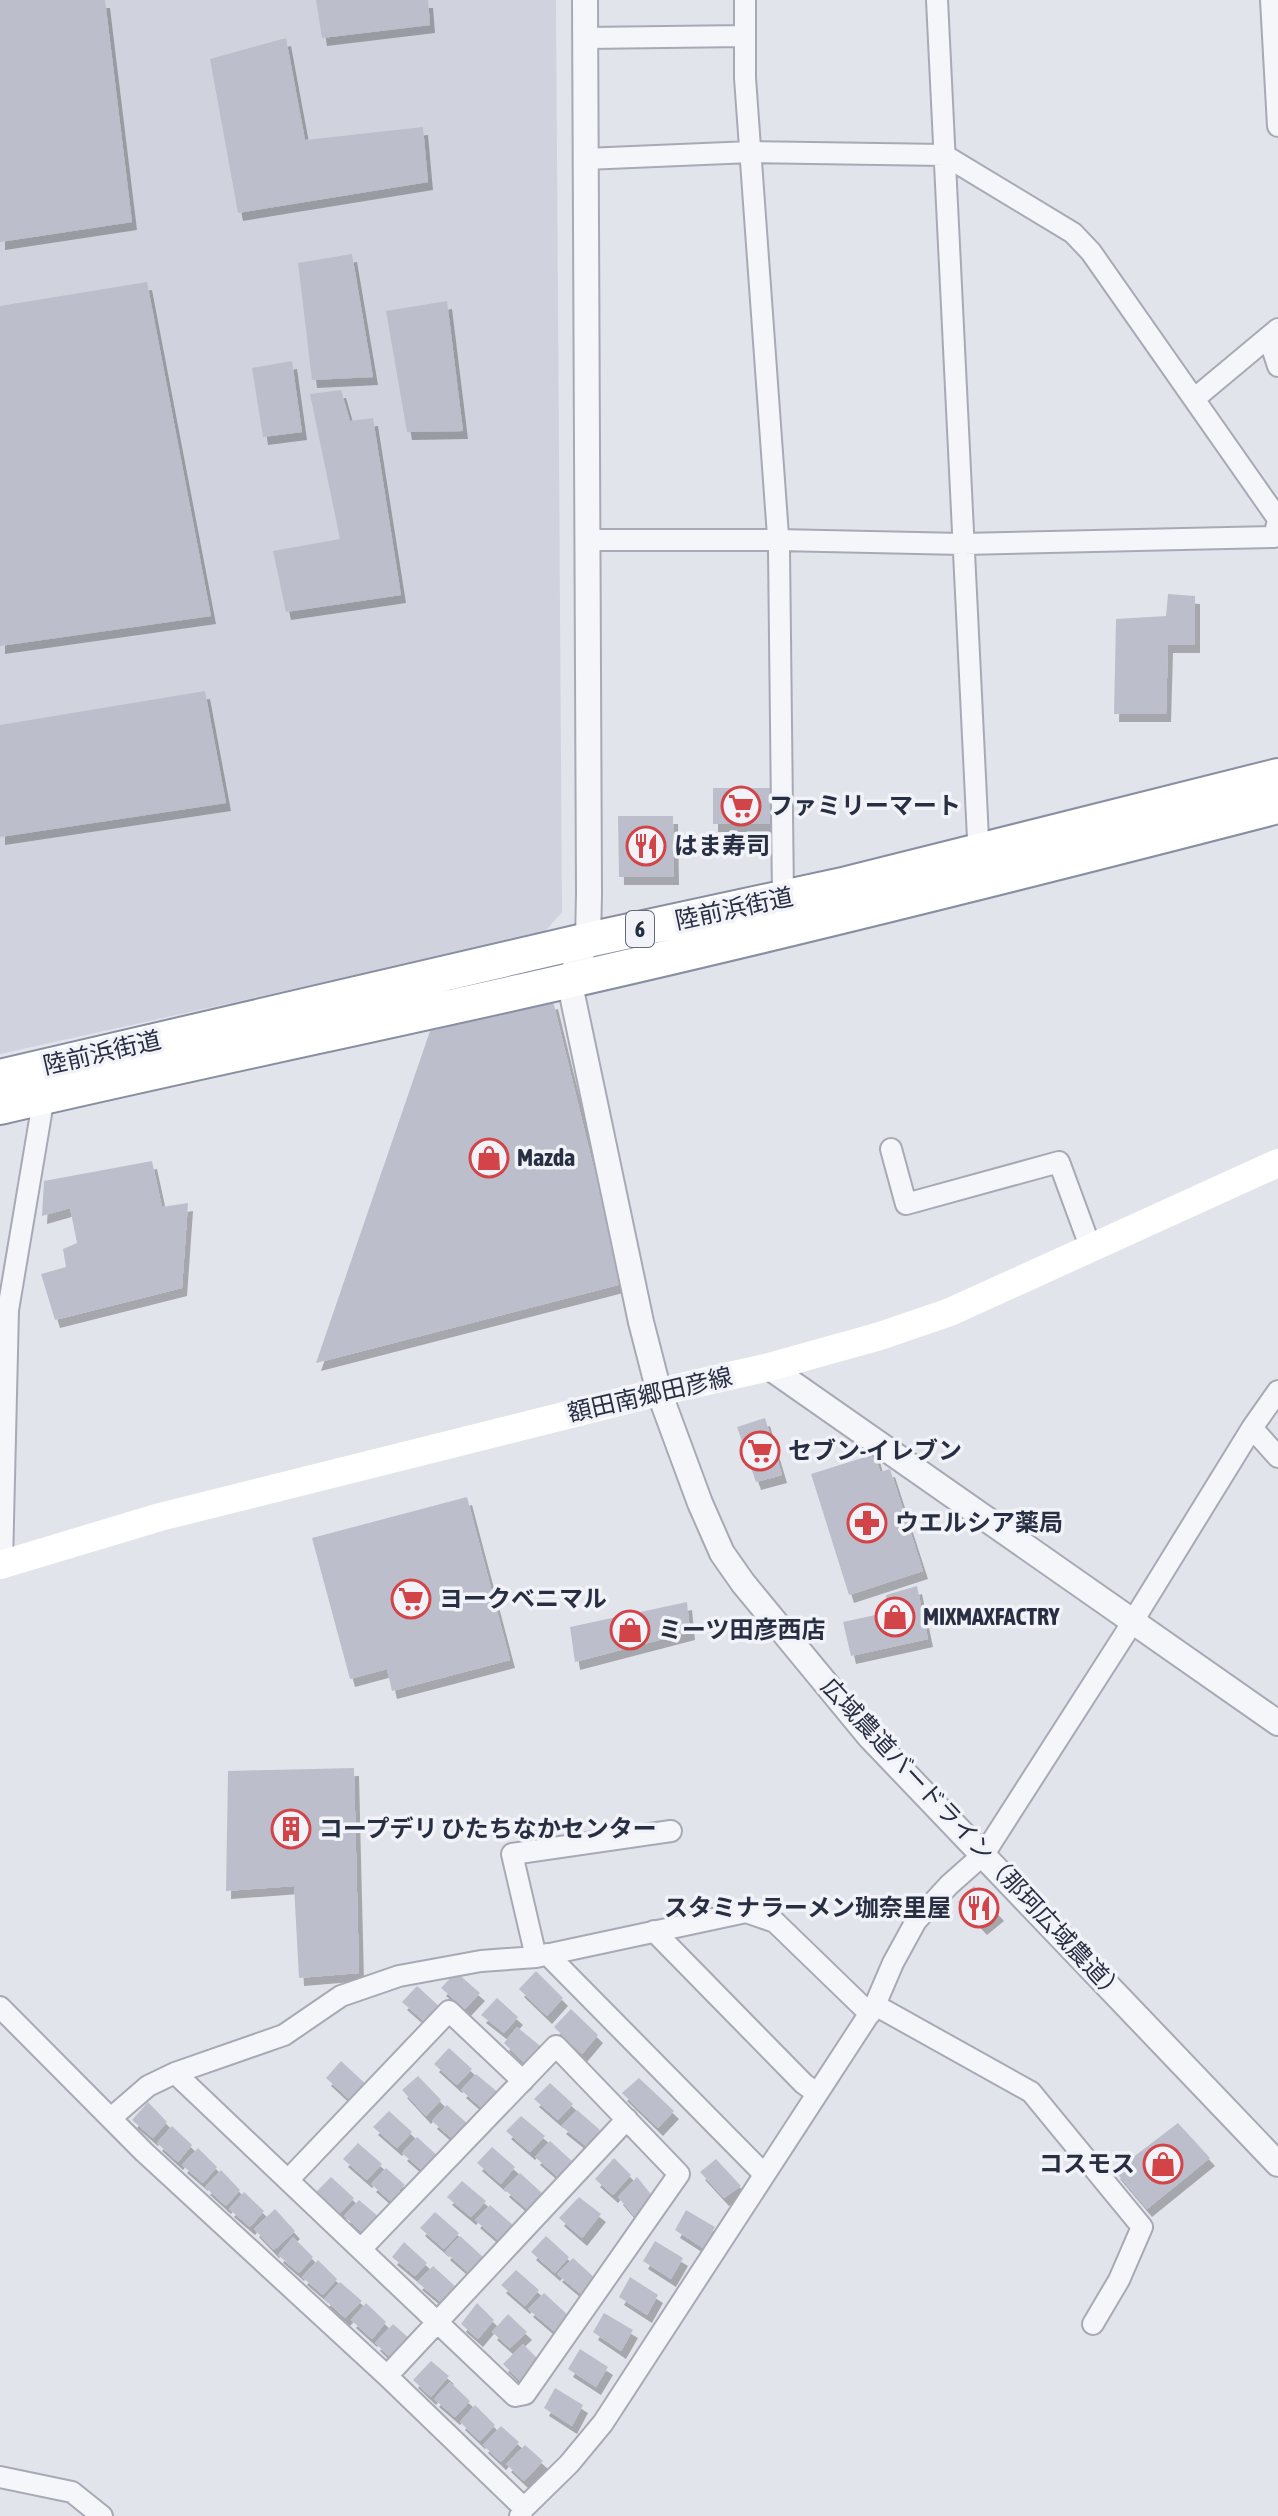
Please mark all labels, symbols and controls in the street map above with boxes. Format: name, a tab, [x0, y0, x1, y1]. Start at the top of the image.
supermarket icon: ファミリーマート	[720, 785, 762, 827]
place label: ファミリーマート	[769, 792, 961, 819]
restaurant icon: はま寿司	[625, 825, 667, 867]
place label: はま寿司	[674, 832, 770, 859]
street label: 陸前浜街道	[672, 883, 795, 934]
road number: 6	[626, 911, 654, 947]
street label: 陸前浜街道	[40, 1026, 163, 1079]
shop icon: Mazda	[468, 1137, 510, 1179]
place label: Mazda	[517, 1144, 575, 1171]
street label: 額田南郷田彦線	[565, 1362, 735, 1427]
supermarket icon: セブン-イレブン	[739, 1430, 781, 1472]
place label: セブン-イレブン	[788, 1437, 962, 1464]
pharmacy icon: ウエルシア薬局	[846, 1502, 888, 1544]
place label: ウエルシア薬局	[895, 1509, 1063, 1536]
supermarket icon: ヨークベニマル	[390, 1578, 432, 1620]
place label: ヨークベニマル	[439, 1585, 607, 1612]
shop icon: MIXMAXFACTRY	[874, 1596, 916, 1638]
place label: MIXMAXFACTRY	[923, 1603, 1060, 1630]
shop icon: ミーツ田彦西店	[609, 1609, 651, 1651]
place label: ミーツ田彦西店	[658, 1616, 826, 1643]
street label: 広域農道バードライン（那珂広域農道）	[816, 1672, 1131, 2007]
building icon: コープデリ ひたちなかセンター	[270, 1808, 312, 1850]
place label: コープデリ ひたちなかセンター	[319, 1815, 657, 1842]
restaurant icon: スタミナラーメン珈奈里屋	[958, 1887, 1000, 1929]
place label: スタミナラーメン珈奈里屋	[664, 1894, 951, 1921]
shop icon: コスモス	[1142, 2143, 1184, 2185]
place label: コスモス	[1039, 2150, 1135, 2177]

